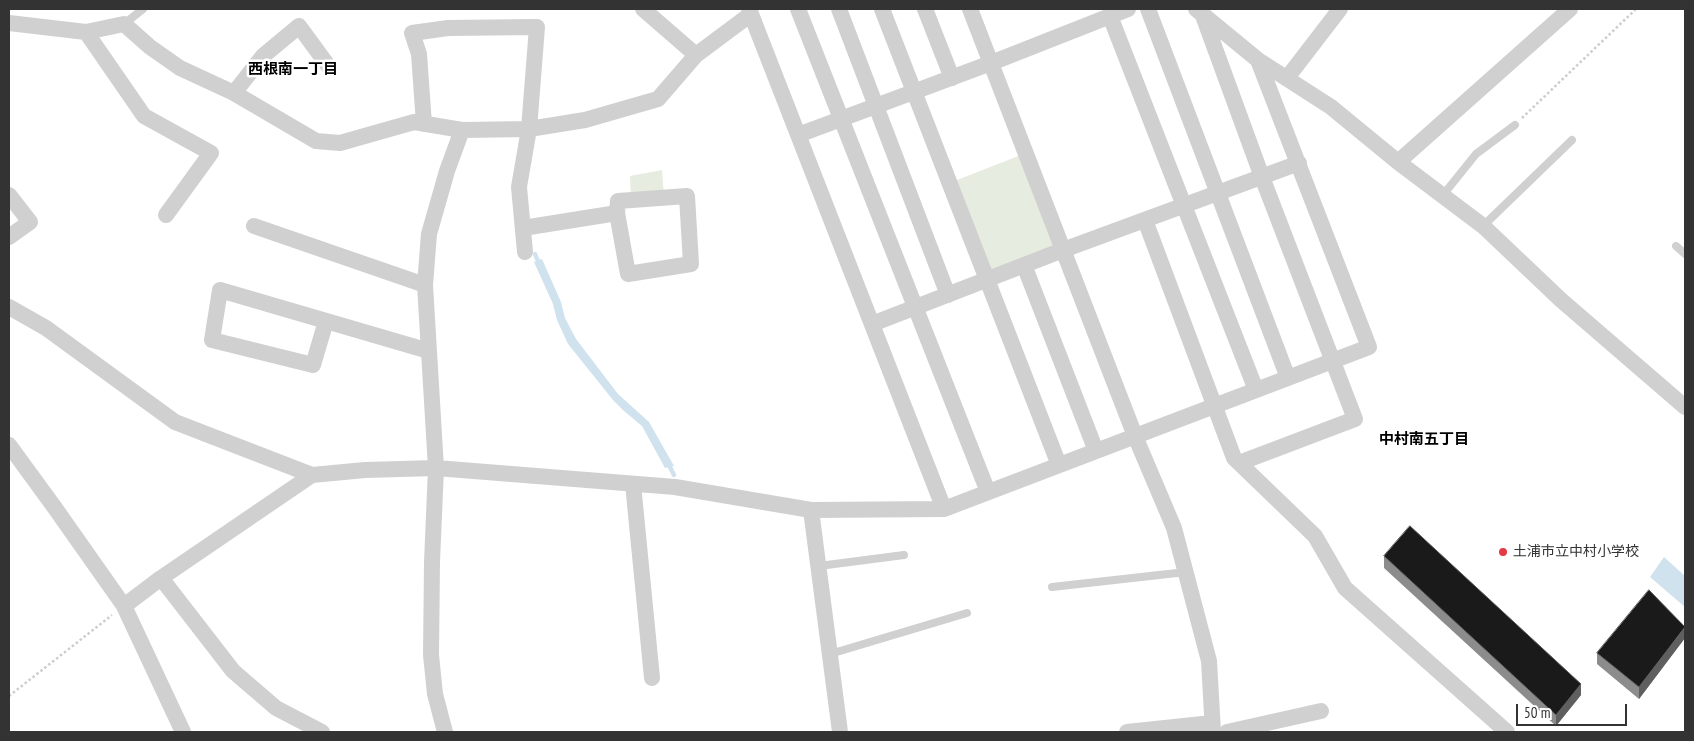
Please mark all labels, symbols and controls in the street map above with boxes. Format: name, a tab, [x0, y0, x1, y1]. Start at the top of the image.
district label: 西根南一丁目	[248, 61, 338, 79]
district label: 中村南五丁目	[1379, 431, 1469, 449]
place label: 土浦市立中村小学校	[1513, 544, 1639, 560]
marker: 土浦市立中村小学校	[1497, 546, 1509, 558]
scale bar	[1519, 694, 1630, 726]
text: 50 m	[1524, 703, 1550, 722]

